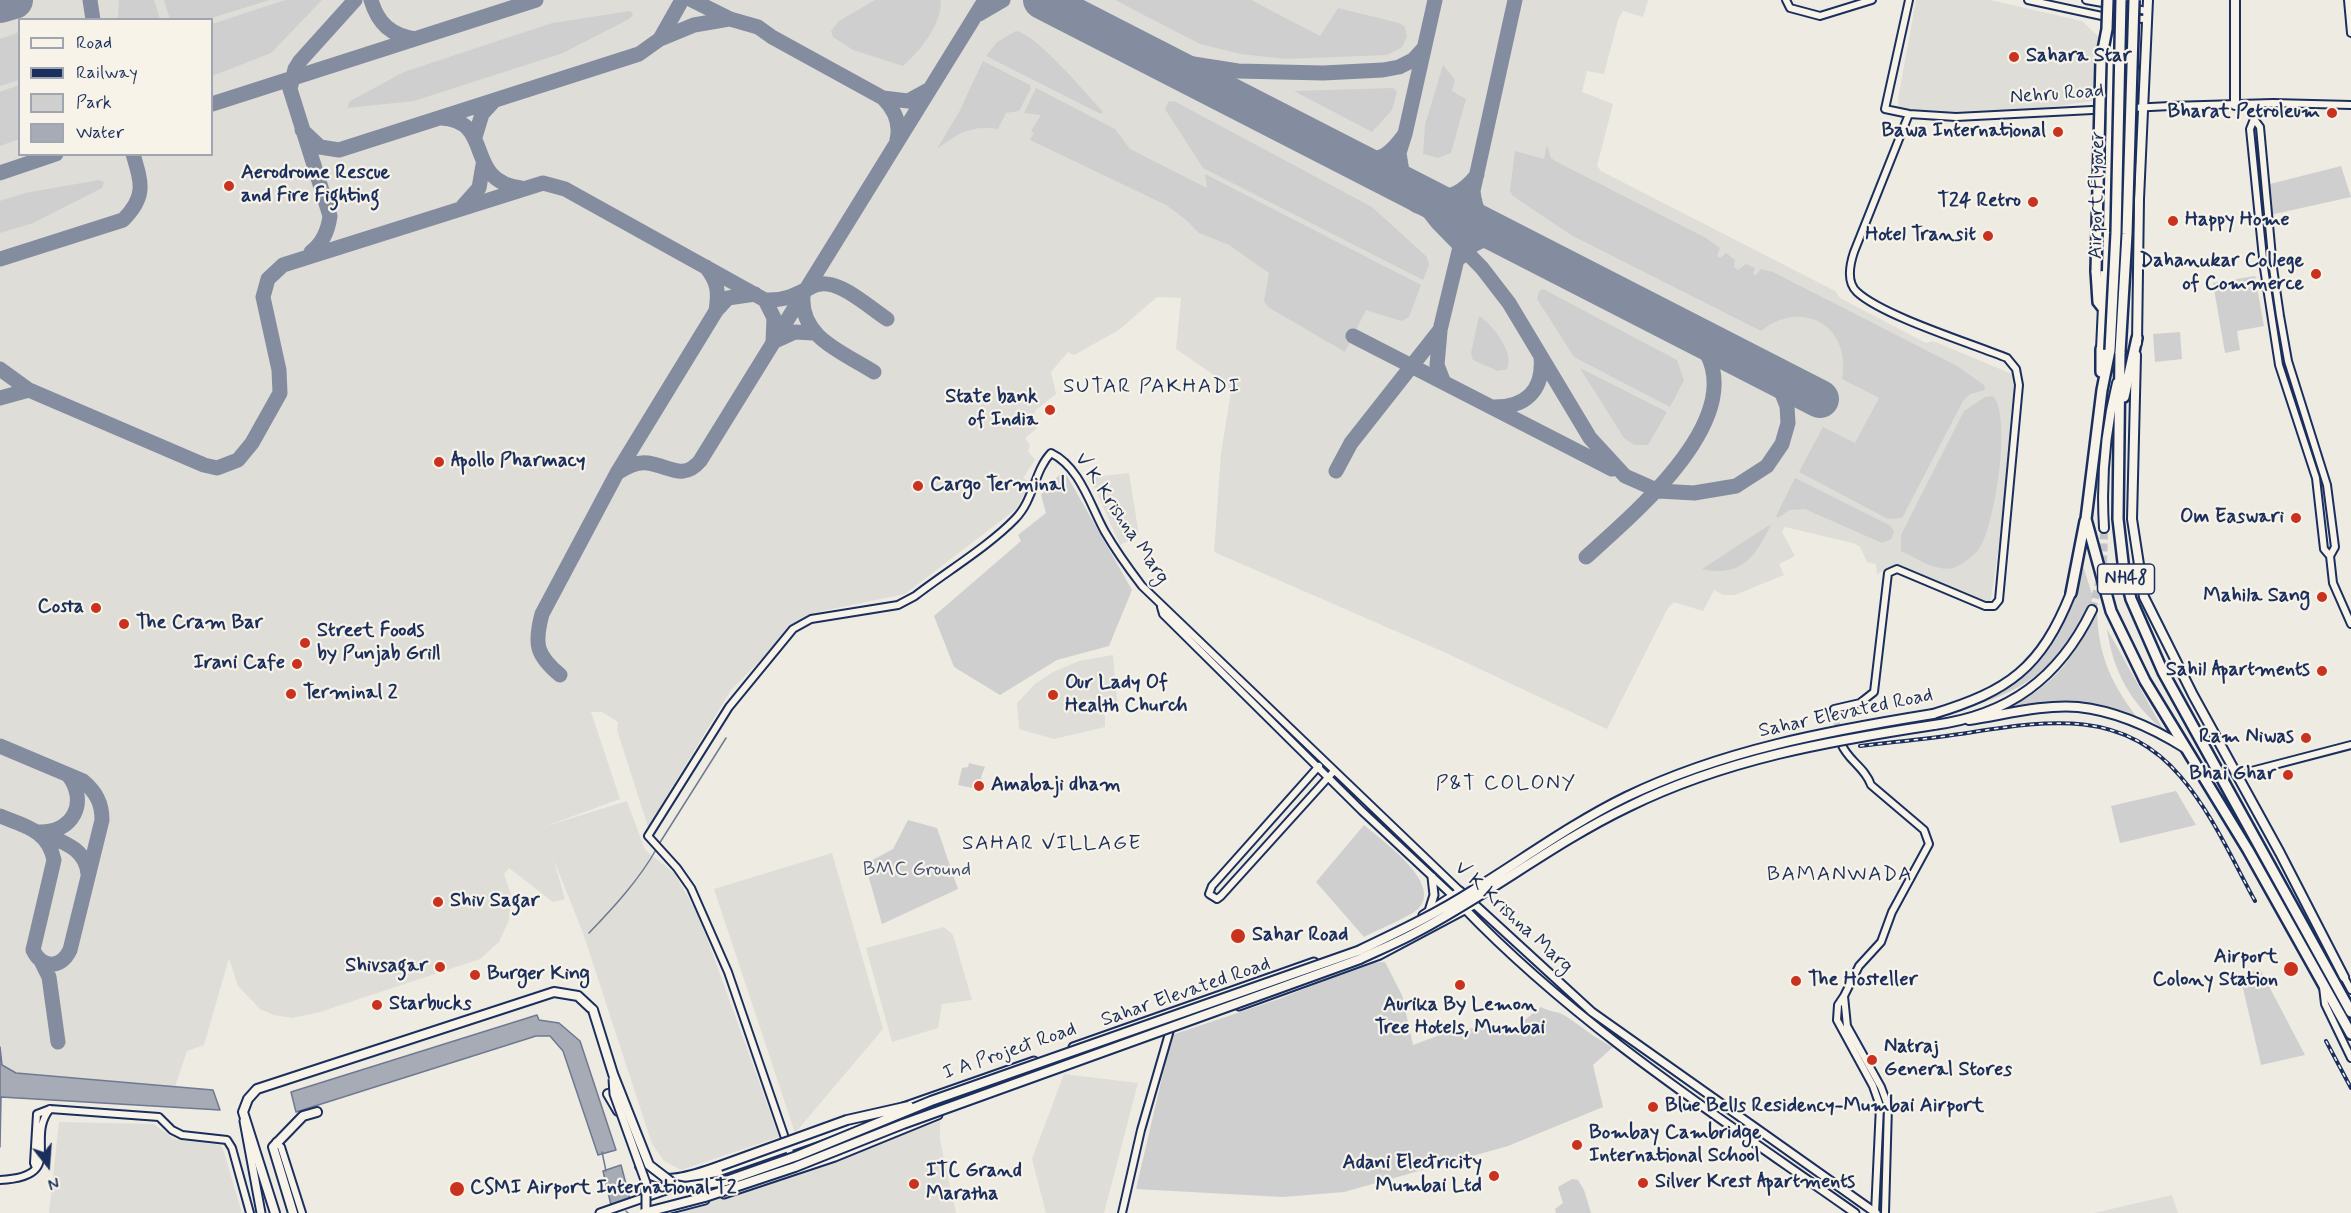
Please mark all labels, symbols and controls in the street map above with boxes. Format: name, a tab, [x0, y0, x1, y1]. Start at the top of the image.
legend	[18, 18, 213, 156]
text: Road	[76, 31, 112, 55]
place label: Sahara Star	[2026, 45, 2131, 69]
marker: Sahara Star	[2007, 50, 2021, 64]
text: Railway	[76, 61, 138, 85]
street label: Nehru Road	[2009, 80, 2105, 110]
text: Park	[76, 91, 112, 115]
place label: Bharat Petroleum	[2168, 101, 2320, 125]
marker: Bharat Petroleum	[2325, 106, 2339, 120]
place label: Bawa International	[1881, 120, 2046, 144]
text: Water	[76, 121, 124, 145]
marker: Bawa International	[2051, 125, 2065, 139]
street label: Airport Flyover	[2085, 131, 2111, 259]
place label: Aerodrome Rescue and Fire Fighting	[241, 162, 390, 209]
marker: Aerodrome Rescue and Fire Fighting	[222, 179, 236, 193]
place label: T24 Retro	[1938, 190, 2021, 214]
marker: T24 Retro	[2026, 195, 2040, 209]
place label: Happy Home	[2185, 209, 2290, 233]
marker: Happy Home	[2166, 214, 2180, 228]
place label: Hotel Transit	[1865, 224, 1976, 248]
marker: Hotel Transit	[1981, 229, 1995, 243]
place label: Dahanukar College of Commerce	[2140, 250, 2304, 297]
marker: Dahanukar College of Commerce	[2309, 267, 2323, 281]
district label: SUTAR PAKHADI	[1064, 375, 1240, 401]
place label: State bank of India	[945, 386, 1038, 433]
marker: State bank of India	[1043, 403, 1057, 417]
street label: V K Krishna Marg	[1068, 449, 1174, 589]
place label: Apollo Pharmacy	[451, 450, 585, 474]
marker: Apollo Pharmacy	[432, 455, 446, 469]
place label: Cargo Terminal	[930, 474, 1066, 498]
marker: Cargo Terminal	[911, 479, 925, 493]
place label: Om Easwari	[2180, 506, 2284, 530]
marker: Om Easwari	[2289, 511, 2303, 525]
road number: NH48	[2098, 564, 2154, 594]
place label: Mahila Sang	[2203, 585, 2310, 609]
marker: Mahila Sang	[2315, 590, 2329, 604]
place label: Costa	[38, 596, 84, 620]
marker: Costa	[89, 601, 103, 615]
place label: The Cram Bar	[136, 612, 263, 636]
marker: The Cram Bar	[117, 617, 131, 631]
place label: Street Foods by Punjab Grill	[317, 620, 441, 667]
marker: Street Foods by Punjab Grill	[298, 636, 312, 650]
place label: Irani Cafe	[193, 652, 285, 676]
marker: Irani Cafe	[290, 657, 304, 671]
place label: Sahil Apartments	[2166, 659, 2310, 683]
marker: Sahil Apartments	[2315, 664, 2329, 678]
place label: Our Lady Of Health Church	[1065, 672, 1188, 719]
place label: Terminal 2	[303, 682, 398, 706]
street label: Sahar Elevated Road	[1757, 684, 1935, 744]
marker: Terminal 2	[284, 687, 298, 701]
marker: Our Lady Of Health Church	[1046, 688, 1060, 702]
place label: Ram Niwas	[2199, 726, 2294, 750]
marker: Ram Niwas	[2299, 731, 2313, 745]
place label: Bhai Ghar	[2189, 763, 2276, 787]
marker: Bhai Ghar	[2281, 768, 2295, 782]
district label: P&T COLONY	[1437, 772, 1575, 798]
place label: Amabaji dham	[991, 774, 1121, 798]
marker: Amabaji dham	[972, 779, 986, 793]
district label: SAHAR VILLAGE	[964, 832, 1140, 858]
street label: V K Krishna Marg	[1449, 857, 1577, 979]
park label: BMC Ground	[863, 859, 971, 883]
district label: BAMANWADA	[1767, 863, 1913, 889]
place label: Shiv Sagar	[450, 890, 540, 914]
marker: Shiv Sagar	[431, 895, 445, 909]
place label: Sahar Road	[1252, 924, 1348, 948]
marker: Sahar Road	[1229, 927, 1247, 945]
place label: Airport Colony Station	[2153, 946, 2278, 993]
street label: Sahar Elevated Road	[1098, 953, 1274, 1033]
place label: Shivsagar	[345, 955, 428, 979]
marker: Shivsagar	[433, 960, 447, 974]
marker: Airport Colony Station	[2282, 960, 2300, 978]
place label: Burger King	[487, 963, 590, 987]
marker: Burger King	[468, 968, 482, 982]
place label: The Hosteller	[1808, 969, 1918, 993]
marker: The Hosteller	[1789, 974, 1803, 988]
marker: Aurika By Lemon Tree Hotels, Mumbai	[1453, 978, 1467, 992]
place label: Starbucks	[389, 993, 471, 1017]
place label: Aurika By Lemon Tree Hotels, Mumbai	[1375, 994, 1545, 1041]
marker: Starbucks	[370, 998, 384, 1012]
street label: I A Project Road	[940, 1018, 1080, 1086]
place label: Natraj General Stores	[1884, 1036, 2012, 1083]
marker: Natraj General Stores	[1865, 1053, 1879, 1067]
place label: Blue Bells Residency-Mumbai Airport	[1665, 1095, 1984, 1119]
marker: Blue Bells Residency-Mumbai Airport	[1646, 1100, 1660, 1114]
place label: Bombay Cambridge International School	[1589, 1122, 1761, 1169]
north arrow	[18, 1135, 78, 1195]
marker: Bombay Cambridge International School	[1570, 1138, 1584, 1152]
place label: Adani Electricity Mumbai Ltd	[1343, 1152, 1482, 1199]
place label: ITC Grand Maratha	[926, 1160, 1022, 1207]
marker: Adani Electricity Mumbai Ltd	[1487, 1169, 1501, 1183]
text: N	[45, 1171, 62, 1194]
place label: Silver Krest Apartments	[1655, 1171, 1855, 1195]
marker: Silver Krest Apartments	[1636, 1176, 1650, 1190]
place label: CSMI Airport International T2	[470, 1177, 736, 1201]
marker: ITC Grand Maratha	[907, 1177, 921, 1191]
marker: CSMI Airport International T2	[448, 1180, 466, 1198]

